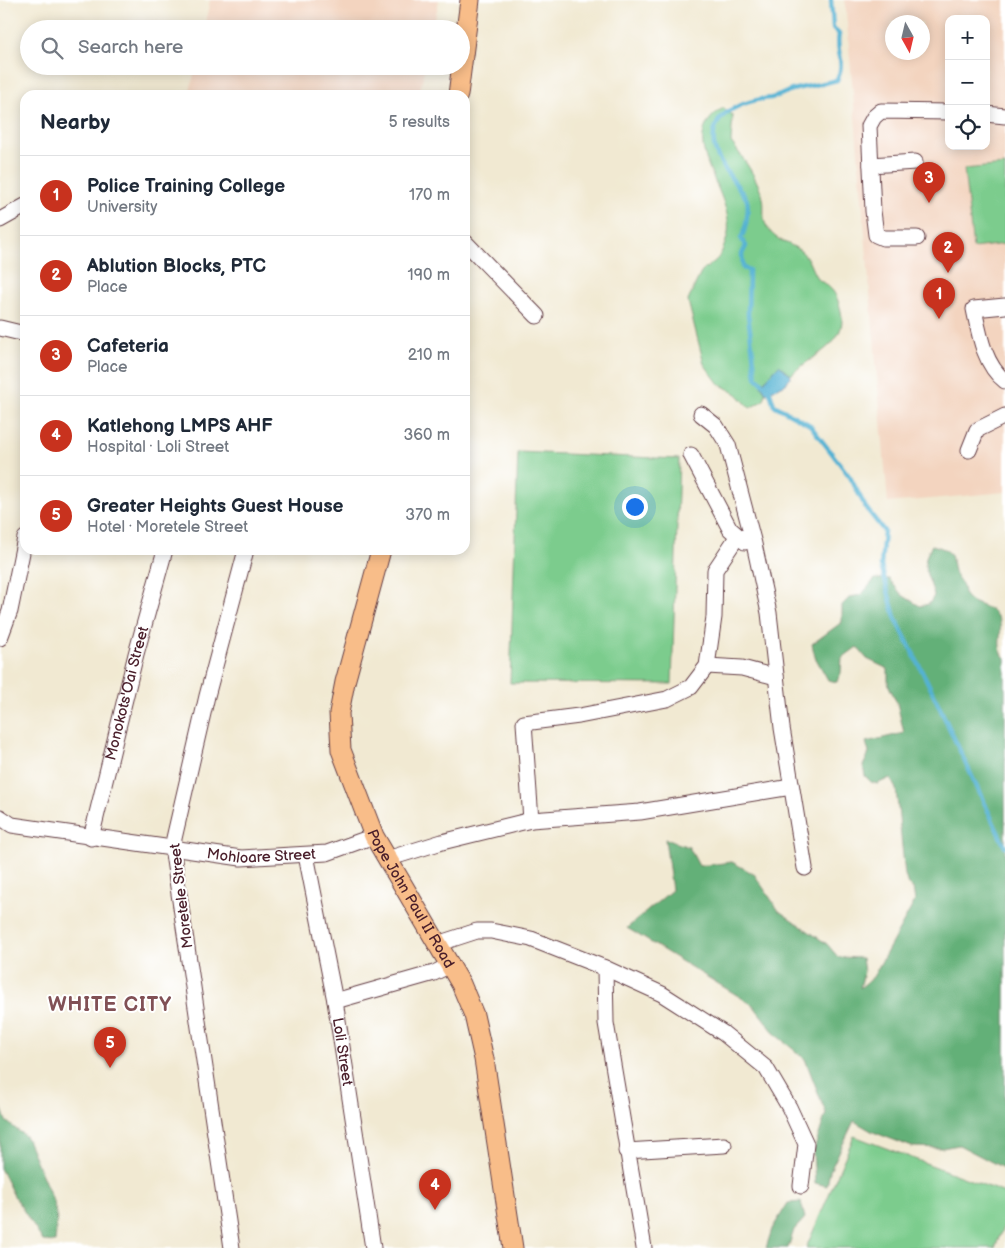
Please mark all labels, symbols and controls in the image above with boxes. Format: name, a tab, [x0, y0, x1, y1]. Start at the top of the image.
north arrow	[885, 15, 930, 60]
map controls	[945, 15, 990, 150]
button: +	[945, 15, 990, 60]
search box	[20, 20, 470, 75]
icon: search	[38, 34, 66, 62]
text: Search here	[78, 36, 183, 59]
button: −	[945, 60, 990, 105]
button: locate	[945, 105, 990, 150]
text: Nearby	[40, 110, 110, 135]
text: 5 results	[388, 113, 450, 132]
pin: 3	[913, 162, 945, 203]
text: Police Training College	[87, 175, 285, 198]
text: 1	[53, 186, 59, 205]
text: 170 m	[409, 186, 450, 205]
text: University	[87, 198, 158, 217]
pin: 2	[932, 232, 964, 273]
text: Ablution Blocks, PTC	[87, 255, 266, 278]
text: 2	[51, 266, 61, 285]
text: 190 m	[408, 266, 450, 285]
text: Place	[87, 278, 128, 297]
pin: 1	[923, 278, 955, 319]
text: Cafeteria	[87, 335, 169, 358]
text: 3	[51, 346, 61, 365]
text: 210 m	[408, 346, 450, 365]
text: Place	[87, 358, 128, 377]
text: Katlehong LMPS AHF	[87, 415, 273, 438]
text: 4	[51, 426, 61, 445]
text: 360 m	[403, 426, 450, 445]
text: Hospital · Loli Street	[87, 438, 229, 457]
your location	[622, 494, 648, 520]
text: Greater Heights Guest House	[87, 495, 343, 518]
text: 5	[51, 506, 61, 525]
text: 370 m	[405, 506, 450, 525]
text: Hotel · Moretele Street	[87, 518, 248, 537]
street label: Monokots'Oai Street	[101, 624, 153, 762]
street label: Pope John Paul II Road	[362, 827, 458, 972]
street label: Moretele Street	[166, 842, 197, 950]
street label: Mohloare Street	[206, 844, 317, 868]
district label: WHITE CITY	[48, 993, 172, 1017]
street label: Loli Street	[328, 1016, 357, 1087]
pin: 5	[94, 1027, 126, 1068]
pin: 4	[419, 1169, 451, 1210]

